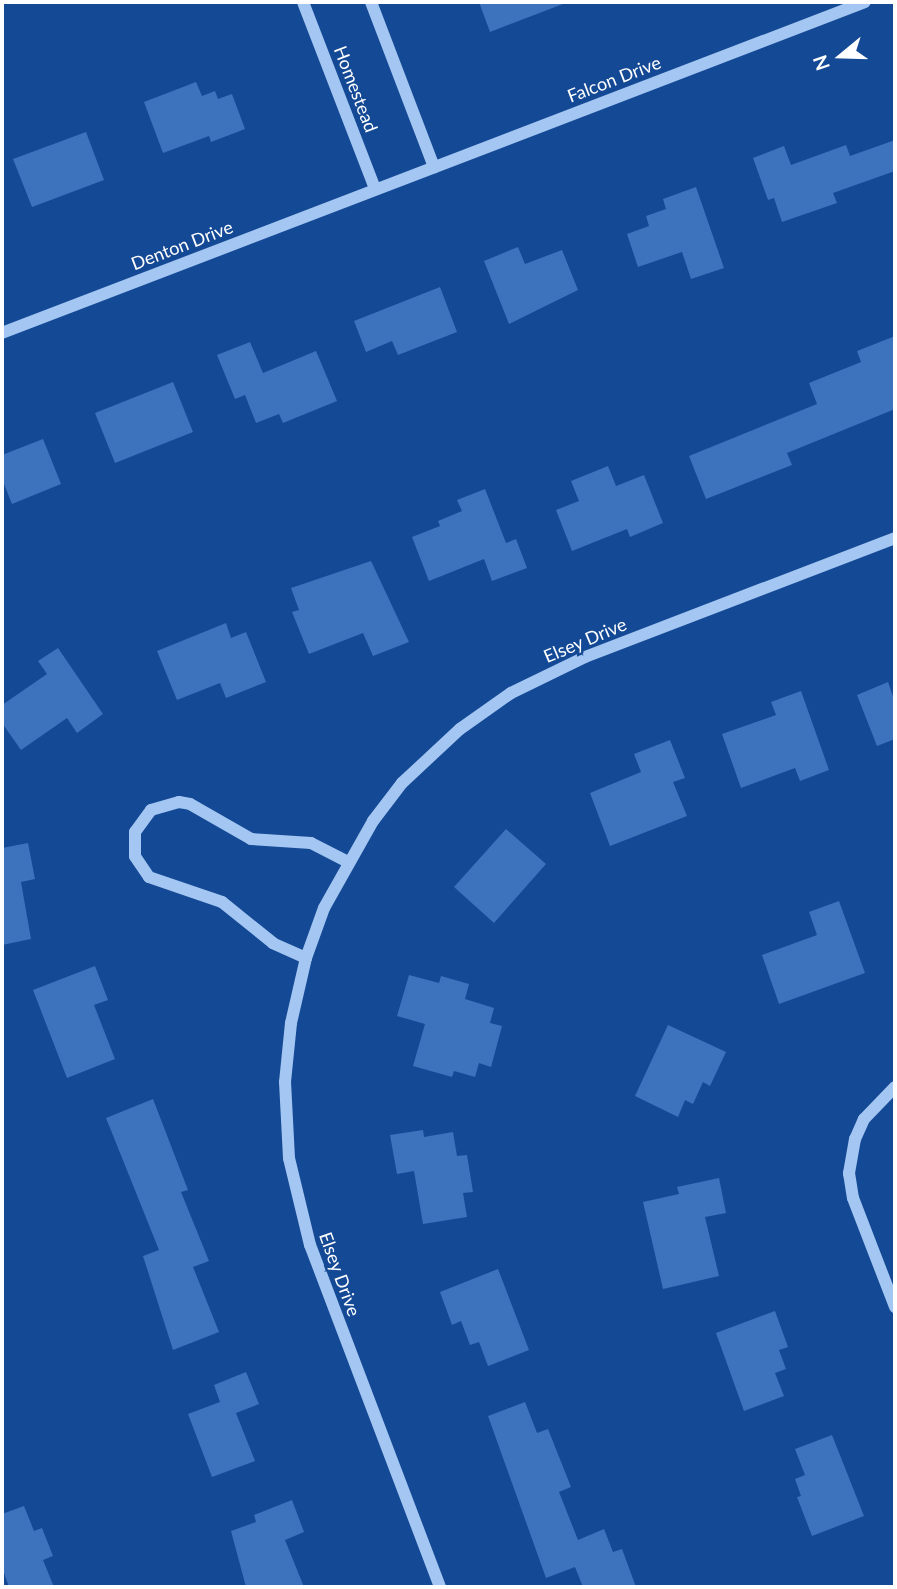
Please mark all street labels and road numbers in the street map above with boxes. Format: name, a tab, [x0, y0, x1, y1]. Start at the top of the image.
street label: Homestead	[330, 43, 382, 135]
street label: Falcon Drive	[564, 51, 664, 107]
street label: Denton Drive	[128, 216, 236, 274]
street label: Elsey Drive	[540, 613, 630, 667]
street label: Elsey Drive	[315, 1229, 365, 1319]

